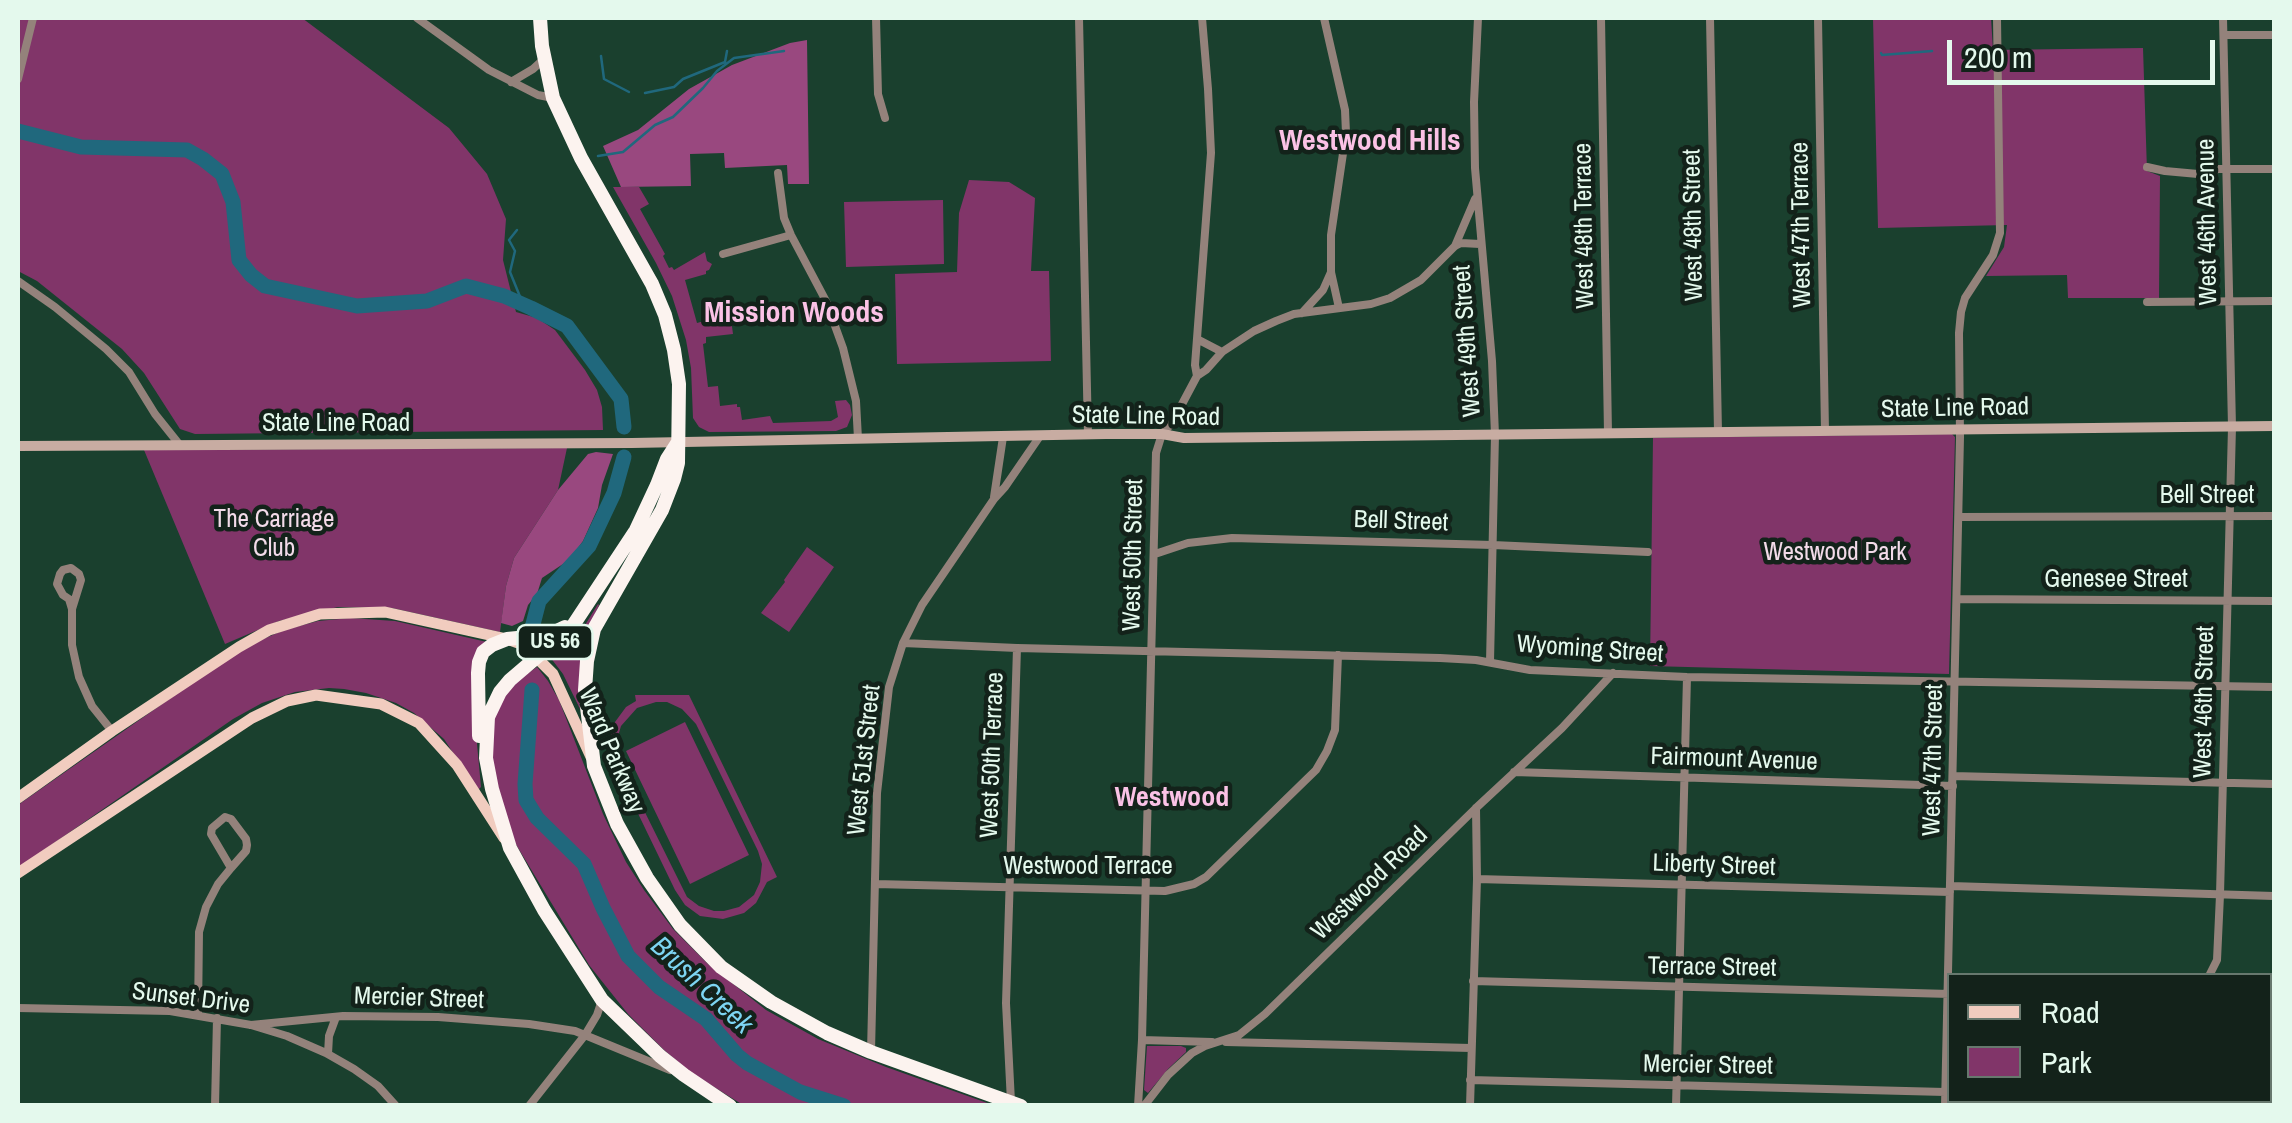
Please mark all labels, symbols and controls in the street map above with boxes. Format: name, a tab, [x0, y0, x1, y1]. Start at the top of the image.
scale bar	[1952, 20, 2220, 82]
text: 200 m	[1964, 37, 2032, 77]
district label: Westwood Hills	[1279, 124, 1461, 160]
street label: West 46th Avenue	[2192, 138, 2224, 306]
street label: West 47th Terrace	[1786, 142, 1818, 308]
street label: West 48th Terrace	[1569, 143, 1601, 309]
street label: West 48th Street	[1678, 149, 1710, 301]
street label: West 49th Street	[1448, 264, 1488, 418]
district label: Mission Woods	[704, 296, 884, 332]
street label: State Line Road	[1881, 393, 2029, 425]
street label: State Line Road	[1072, 401, 1220, 433]
street label: State Line Road	[262, 409, 410, 439]
street label: West 50th Street	[1118, 479, 1150, 631]
street label: Bell Street	[2160, 481, 2254, 511]
park label: The Carriage Club	[214, 505, 334, 564]
street label: Bell Street	[1353, 505, 1449, 539]
park label: Westwood Park	[1763, 538, 1907, 568]
street label: Genesee Street	[2044, 565, 2188, 595]
road number: US 56	[518, 625, 592, 659]
street label: West 46th Street	[2189, 626, 2221, 778]
street label: Wyoming Street	[1516, 630, 1664, 670]
street label: West 50th Terrace	[975, 672, 1011, 838]
street label: West 51st Street	[842, 683, 888, 837]
street label: Ward Parkway	[571, 684, 651, 818]
street label: West 47th Street	[1918, 684, 1950, 836]
street label: Fairmount Avenue	[1650, 742, 1818, 778]
district label: Westwood	[1115, 781, 1229, 815]
street label: Westwood Road	[1306, 821, 1434, 947]
street label: Liberty Street	[1652, 849, 1776, 883]
street label: Westwood Terrace	[1003, 852, 1173, 882]
water label: Brush Creek	[643, 930, 759, 1042]
street label: Terrace Street	[1647, 952, 1777, 984]
legend	[1947, 973, 2272, 1103]
street label: Sunset Drive	[130, 977, 252, 1021]
street label: Mercier Street	[354, 982, 484, 1016]
text: Road	[2041, 992, 2100, 1032]
text: Park	[2041, 1042, 2092, 1082]
street label: Mercier Street	[1643, 1050, 1773, 1082]

